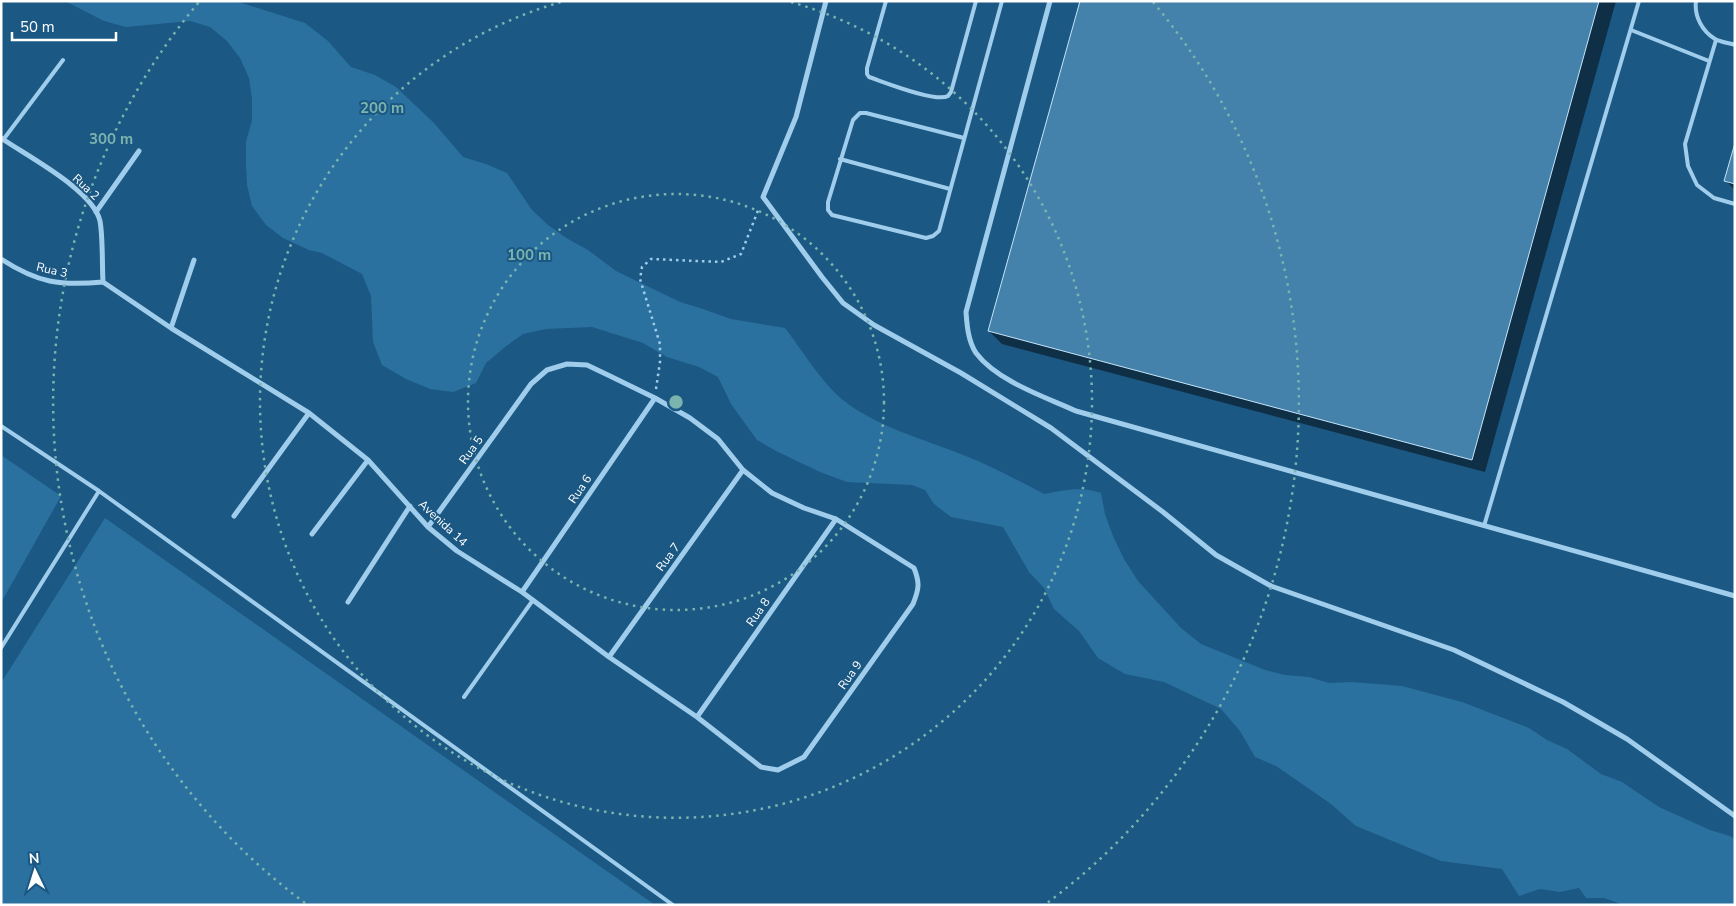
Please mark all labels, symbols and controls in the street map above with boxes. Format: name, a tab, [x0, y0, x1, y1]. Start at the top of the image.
scale bar	[12, 10, 116, 42]
text: 50 m	[20, 17, 55, 37]
text: 200 m	[360, 98, 404, 118]
text: 300 m	[89, 129, 133, 149]
street label: Rua 2	[69, 170, 103, 204]
text: 100 m	[507, 245, 551, 265]
street label: Rua 3	[35, 259, 69, 281]
centre of rings	[667, 393, 685, 411]
street label: Rua 5	[455, 433, 487, 467]
street label: Rua 6	[565, 472, 595, 506]
street label: Avenida 14	[415, 496, 471, 550]
street label: Rua 7	[652, 540, 684, 574]
street label: Rua 8	[742, 595, 774, 629]
street label: Rua 9	[834, 658, 866, 692]
north arrow	[10, 846, 60, 896]
text: N	[28, 849, 40, 868]

